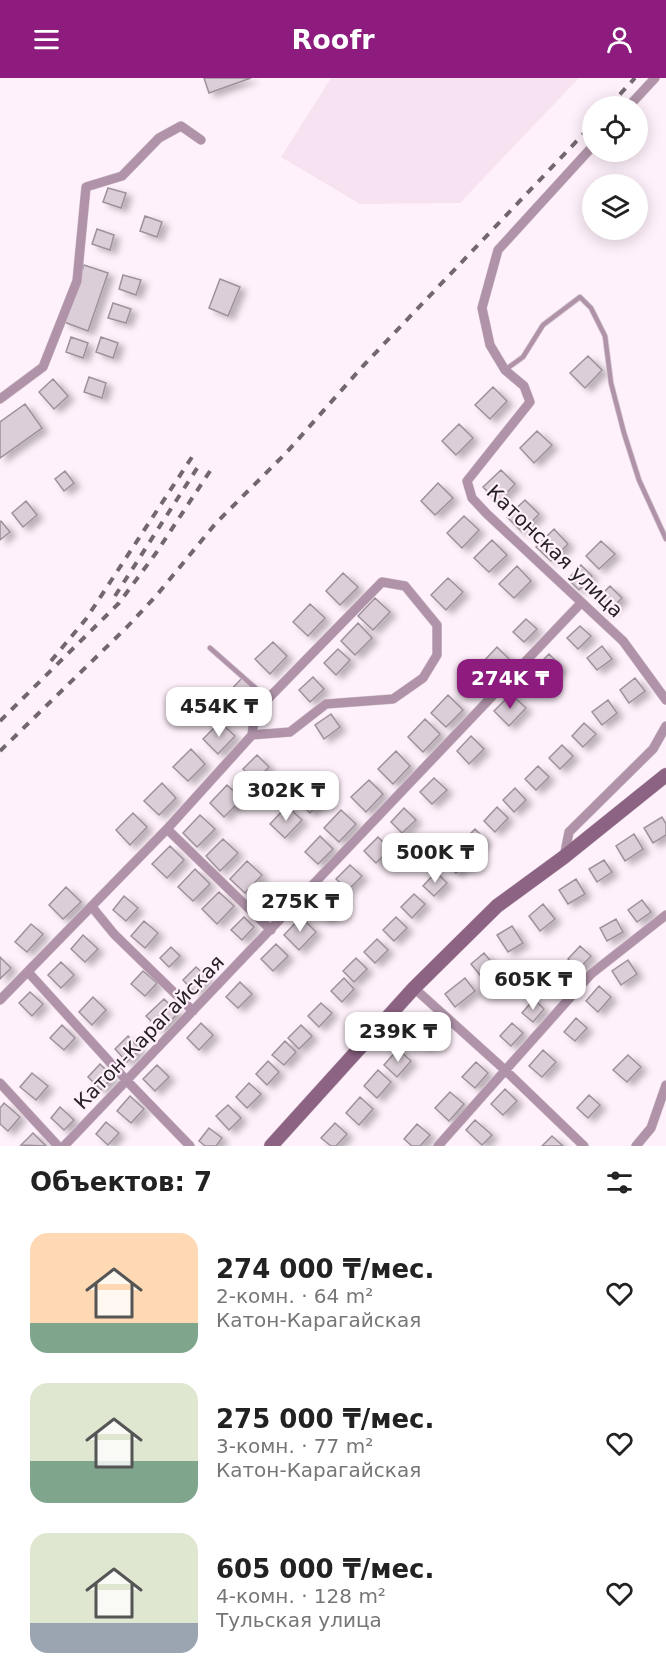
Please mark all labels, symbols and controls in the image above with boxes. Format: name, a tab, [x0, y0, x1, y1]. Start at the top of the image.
icon: menu	[30, 23, 63, 56]
icon: person	[603, 23, 636, 56]
text: Roofr	[292, 24, 374, 55]
map controls	[582, 96, 648, 240]
button: locate	[582, 96, 648, 162]
button: layers	[582, 174, 648, 240]
street label: Катонская улица	[482, 480, 628, 622]
pin: 274K ₸	[461, 659, 559, 710]
text: 274K ₸	[471, 666, 549, 690]
pin: 454K ₸	[170, 687, 268, 738]
text: 454K ₸	[180, 694, 258, 718]
pin: 302K ₸	[237, 771, 335, 822]
text: 302K ₸	[247, 778, 325, 802]
pin: 500K ₸	[386, 833, 484, 884]
text: 500K ₸	[396, 840, 474, 864]
pin: 275K ₸	[251, 882, 349, 933]
text: 275K ₸	[261, 889, 339, 913]
street label: Катон-Карагайская	[69, 950, 229, 1114]
pin: 605K ₸	[484, 960, 582, 1011]
text: 605K ₸	[494, 967, 572, 991]
pin: 239K ₸	[349, 1012, 447, 1063]
text: 239K ₸	[359, 1019, 437, 1043]
icon: filters	[603, 1166, 636, 1199]
text: Объектов: 7	[30, 1167, 212, 1197]
text: 274 000 ₸/мес.	[216, 1254, 434, 1284]
icon: home	[78, 1257, 150, 1329]
icon: heart	[603, 1277, 636, 1310]
text: 2-комн. · 64 m²	[216, 1284, 373, 1308]
text: Катон-Карагайская	[216, 1308, 421, 1332]
text: 275 000 ₸/мес.	[216, 1404, 434, 1434]
icon: home	[78, 1407, 150, 1479]
icon: heart	[603, 1427, 636, 1460]
text: 3-комн. · 77 m²	[216, 1434, 373, 1458]
text: Катон-Карагайская	[216, 1458, 421, 1482]
text: 605 000 ₸/мес.	[216, 1554, 434, 1584]
icon: home	[78, 1557, 150, 1629]
icon: heart	[603, 1577, 636, 1610]
text: 4-комн. · 128 m²	[216, 1584, 386, 1608]
text: Тульская улица	[216, 1608, 382, 1632]

